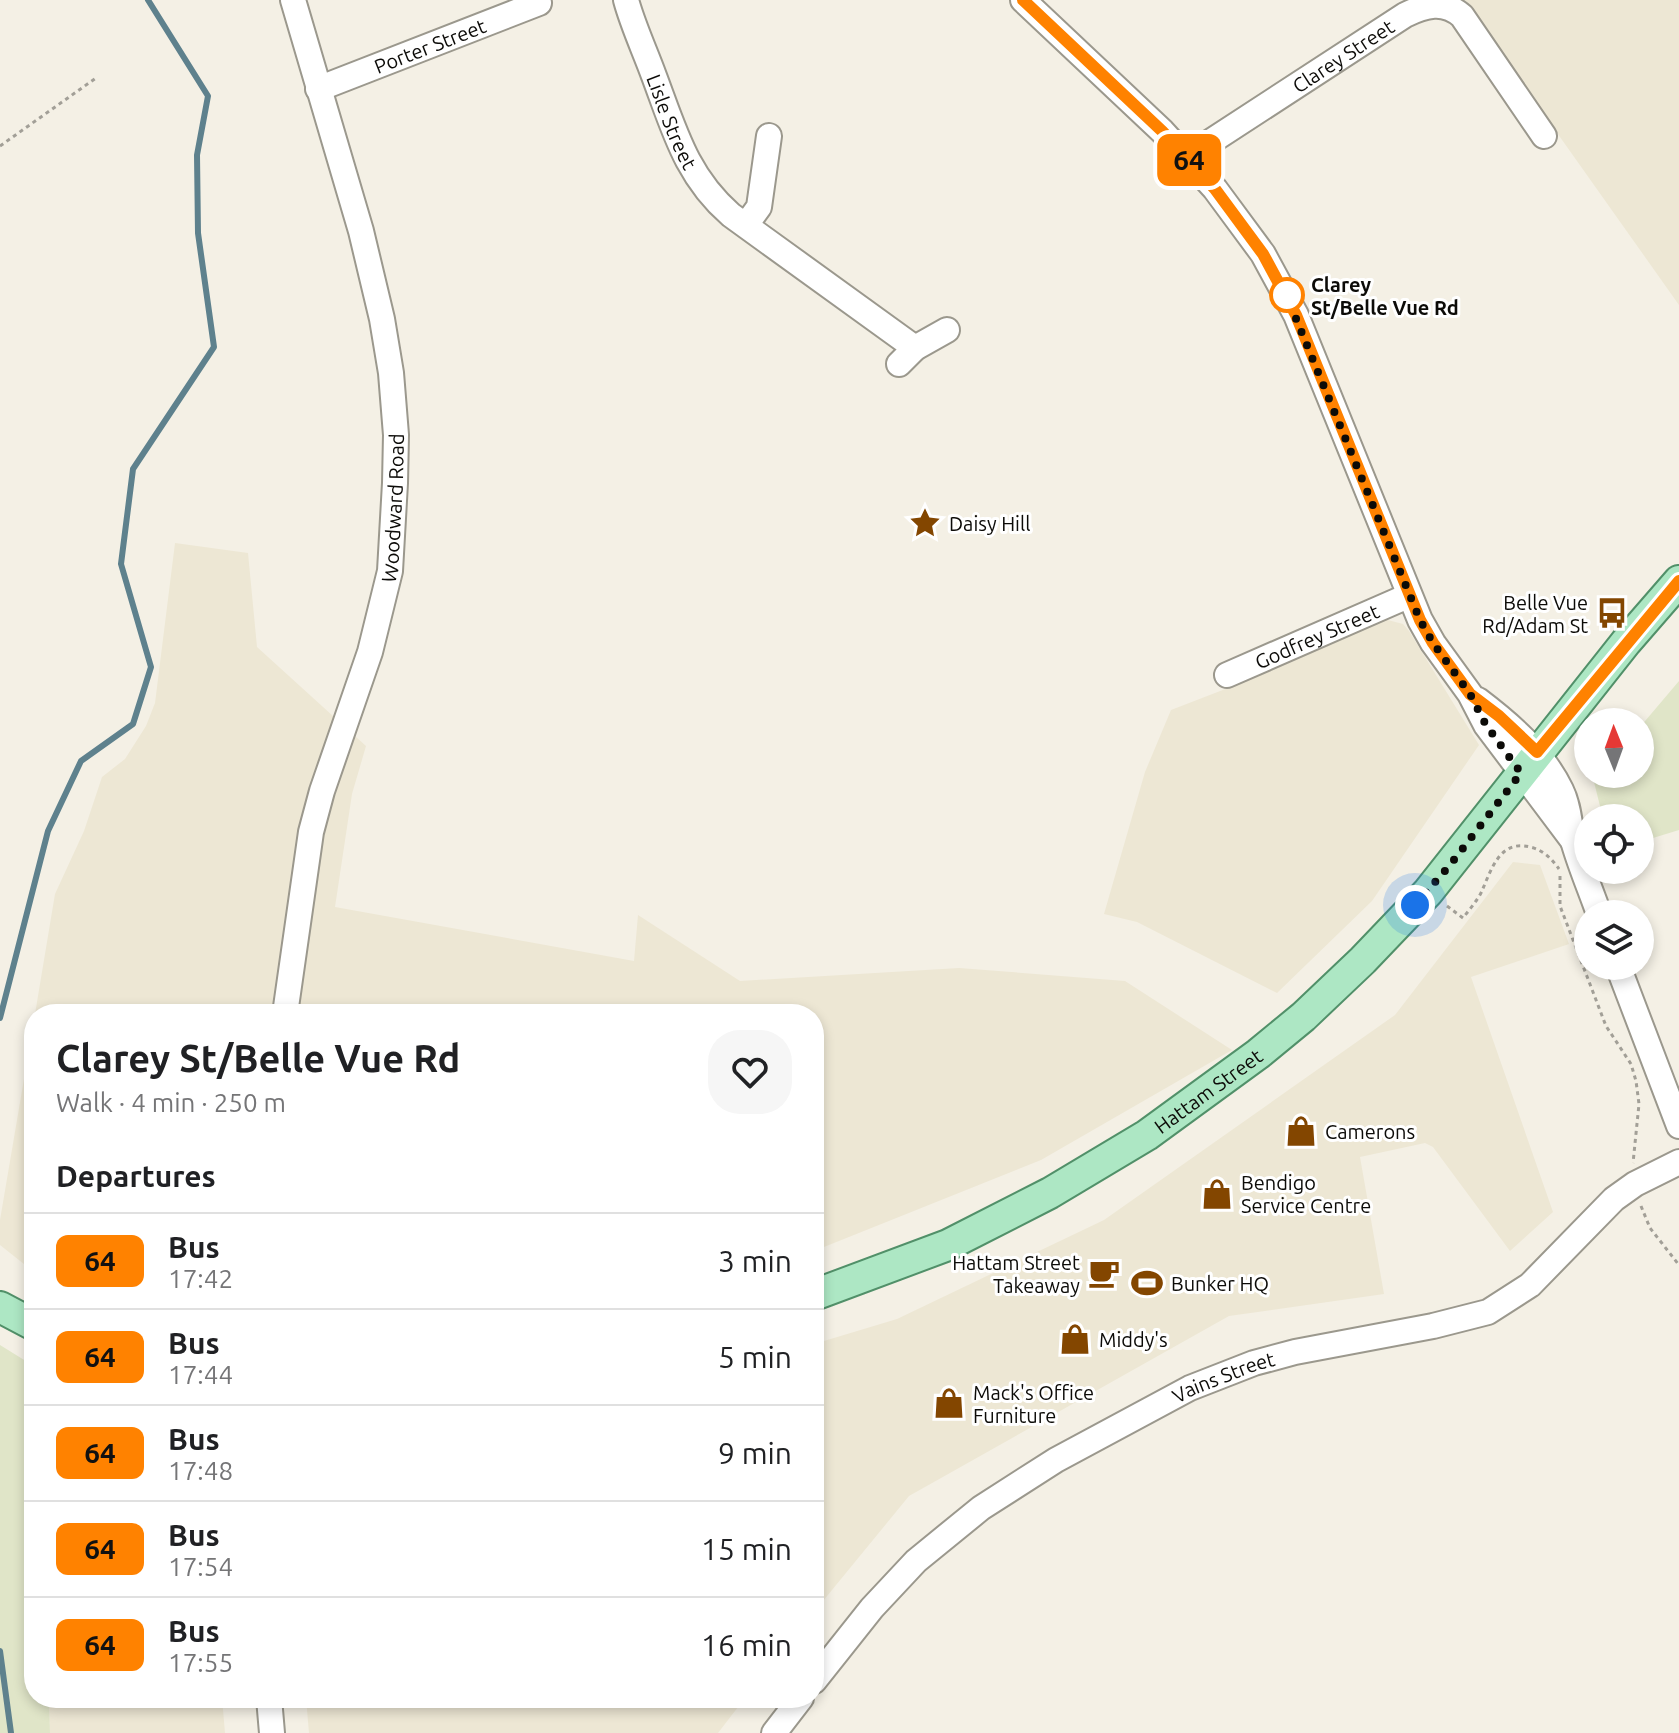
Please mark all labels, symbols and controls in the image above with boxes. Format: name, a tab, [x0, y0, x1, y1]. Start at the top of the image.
street label: Porter Street	[371, 13, 489, 78]
street label: Clarey Street	[1288, 14, 1398, 97]
street label: Lisle Street	[643, 71, 702, 173]
line badge: 64	[1153, 134, 1225, 186]
text: 64	[1173, 144, 1205, 175]
place label: Clarey St/Belle Vue Rd	[1311, 273, 1459, 319]
marker: Clarey St/Belle Vue Rd	[1270, 278, 1304, 312]
street label: Woodward Road	[376, 433, 408, 585]
place icon: Daisy Hill	[908, 506, 942, 540]
place label: Daisy Hill	[949, 512, 1030, 535]
place label: Belle Vue Rd/Adam St	[1482, 591, 1588, 637]
bus stop icon: Belle Vue Rd/Adam St	[1595, 596, 1629, 630]
street label: Godfrey Street	[1251, 599, 1382, 673]
north arrow	[1574, 708, 1654, 788]
map controls	[1574, 708, 1654, 980]
button: locate	[1574, 804, 1654, 884]
your location	[1395, 885, 1435, 925]
button: layers	[1574, 900, 1654, 980]
button: heart	[708, 1030, 792, 1114]
text: Clarey St/Belle Vue Rd	[56, 1037, 460, 1079]
street label: Hattam Street	[1149, 1043, 1267, 1138]
text: Walk · 4 min · 250 m	[56, 1088, 286, 1117]
shop icon: Camerons	[1284, 1114, 1318, 1148]
place label: Camerons	[1325, 1120, 1415, 1143]
text: Departures	[56, 1159, 216, 1193]
place label: Bendigo Service Centre	[1241, 1171, 1371, 1217]
shop icon: Bendigo Service Centre	[1200, 1177, 1234, 1211]
text: Bus	[168, 1230, 220, 1264]
text: 3 min	[718, 1244, 792, 1278]
text: 64	[84, 1245, 116, 1276]
place label: Hattam Street Takeaway	[952, 1251, 1080, 1297]
cafe icon: Hattam Street Takeaway	[1087, 1256, 1121, 1290]
text: 17:42	[168, 1264, 233, 1293]
sports icon: Bunker HQ	[1130, 1266, 1164, 1300]
place label: Bunker HQ	[1171, 1272, 1269, 1295]
shop icon: Middy's	[1058, 1322, 1092, 1356]
text: Bus	[168, 1326, 220, 1360]
place label: Middy's	[1099, 1328, 1168, 1351]
text: 5 min	[718, 1340, 792, 1374]
text: 64	[84, 1341, 116, 1372]
street label: Vains Street	[1168, 1346, 1277, 1407]
text: 17:44	[168, 1360, 233, 1389]
place label: Mack's Office Furniture	[973, 1381, 1094, 1427]
shop icon: Mack's Office Furniture	[932, 1386, 966, 1420]
text: Bus	[168, 1422, 220, 1456]
text: 9 min	[718, 1436, 792, 1470]
text: 64	[84, 1437, 116, 1468]
text: 17:48	[168, 1456, 233, 1485]
text: Bus	[168, 1518, 220, 1552]
text: 15 min	[701, 1532, 792, 1566]
text: 64	[84, 1533, 116, 1564]
text: 17:54	[168, 1552, 233, 1581]
text: Bus	[168, 1614, 220, 1648]
text: 16 min	[701, 1628, 792, 1662]
text: 64	[84, 1629, 116, 1660]
text: 17:55	[168, 1648, 233, 1677]

